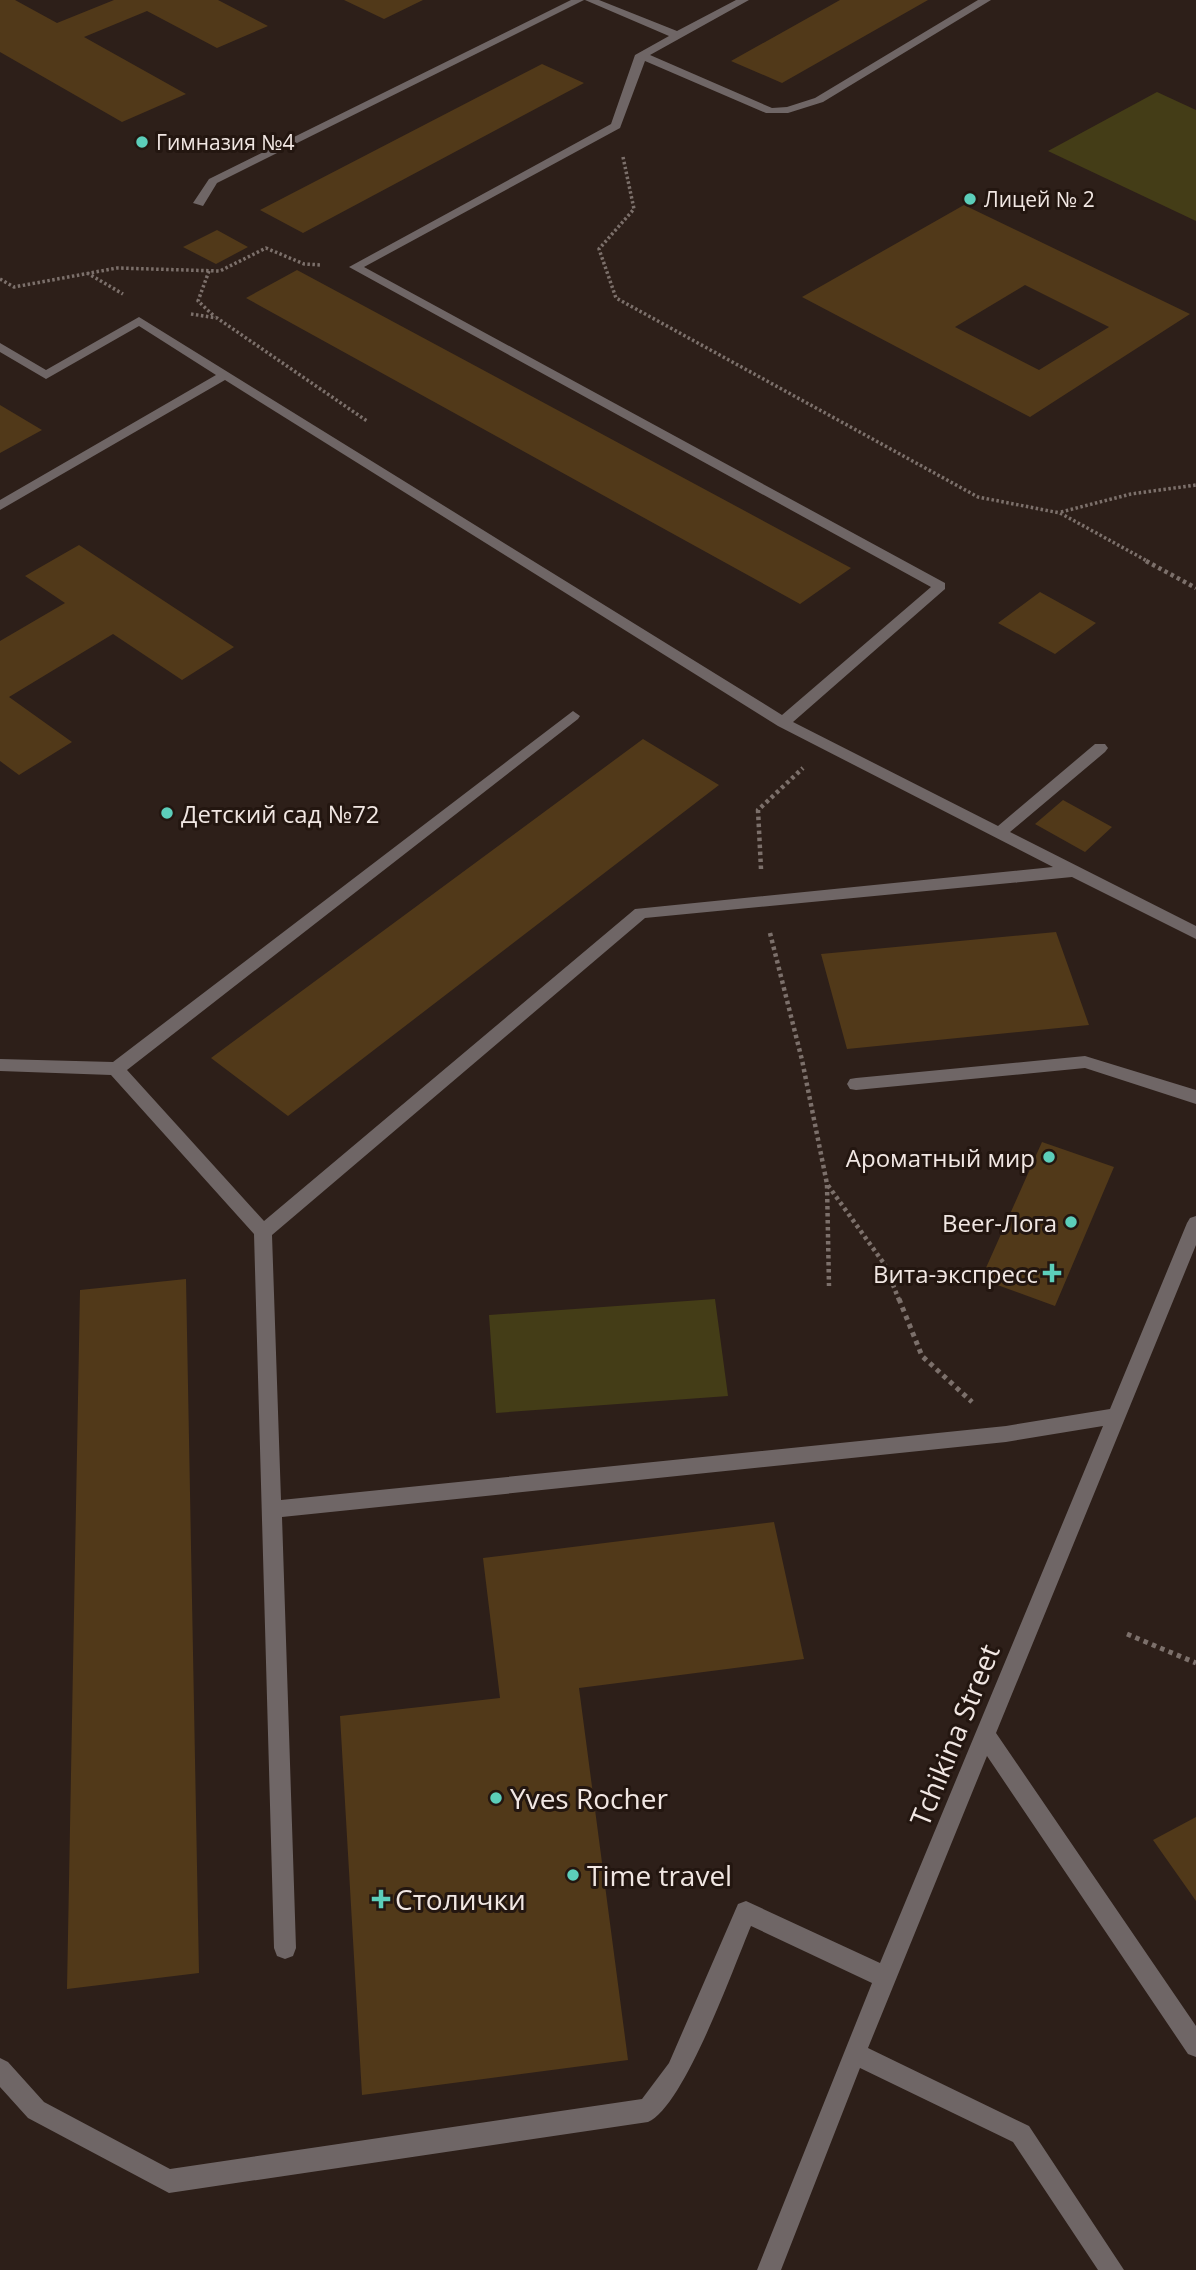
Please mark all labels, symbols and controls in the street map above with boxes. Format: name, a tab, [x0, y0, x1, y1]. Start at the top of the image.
place label: Гимназия №4	[156, 128, 295, 156]
marker: Гимназия №4	[134, 134, 150, 150]
place label: Лицей № 2	[984, 185, 1095, 213]
marker: Лицей № 2	[962, 191, 978, 207]
place label: Детский сад №72	[181, 797, 380, 830]
marker: Детский сад №72	[159, 805, 175, 821]
place label: Ароматный мир	[846, 1141, 1035, 1174]
marker: Ароматный мир	[1041, 1149, 1057, 1165]
place label: Beer-Лога	[942, 1206, 1057, 1239]
marker: Beer-Лога	[1063, 1214, 1079, 1230]
place label: Вита-экспресс	[873, 1257, 1038, 1290]
marker: Вита-экспресс	[1044, 1265, 1060, 1281]
street label: Tchikina Street	[900, 1638, 1008, 1832]
place label: Yves Rocher	[510, 1779, 668, 1817]
marker: Yves Rocher	[488, 1790, 504, 1806]
place label: Time travel	[587, 1856, 732, 1894]
marker: Time travel	[565, 1867, 581, 1883]
place label: Столички	[395, 1880, 526, 1918]
marker: Столички	[373, 1891, 389, 1907]

